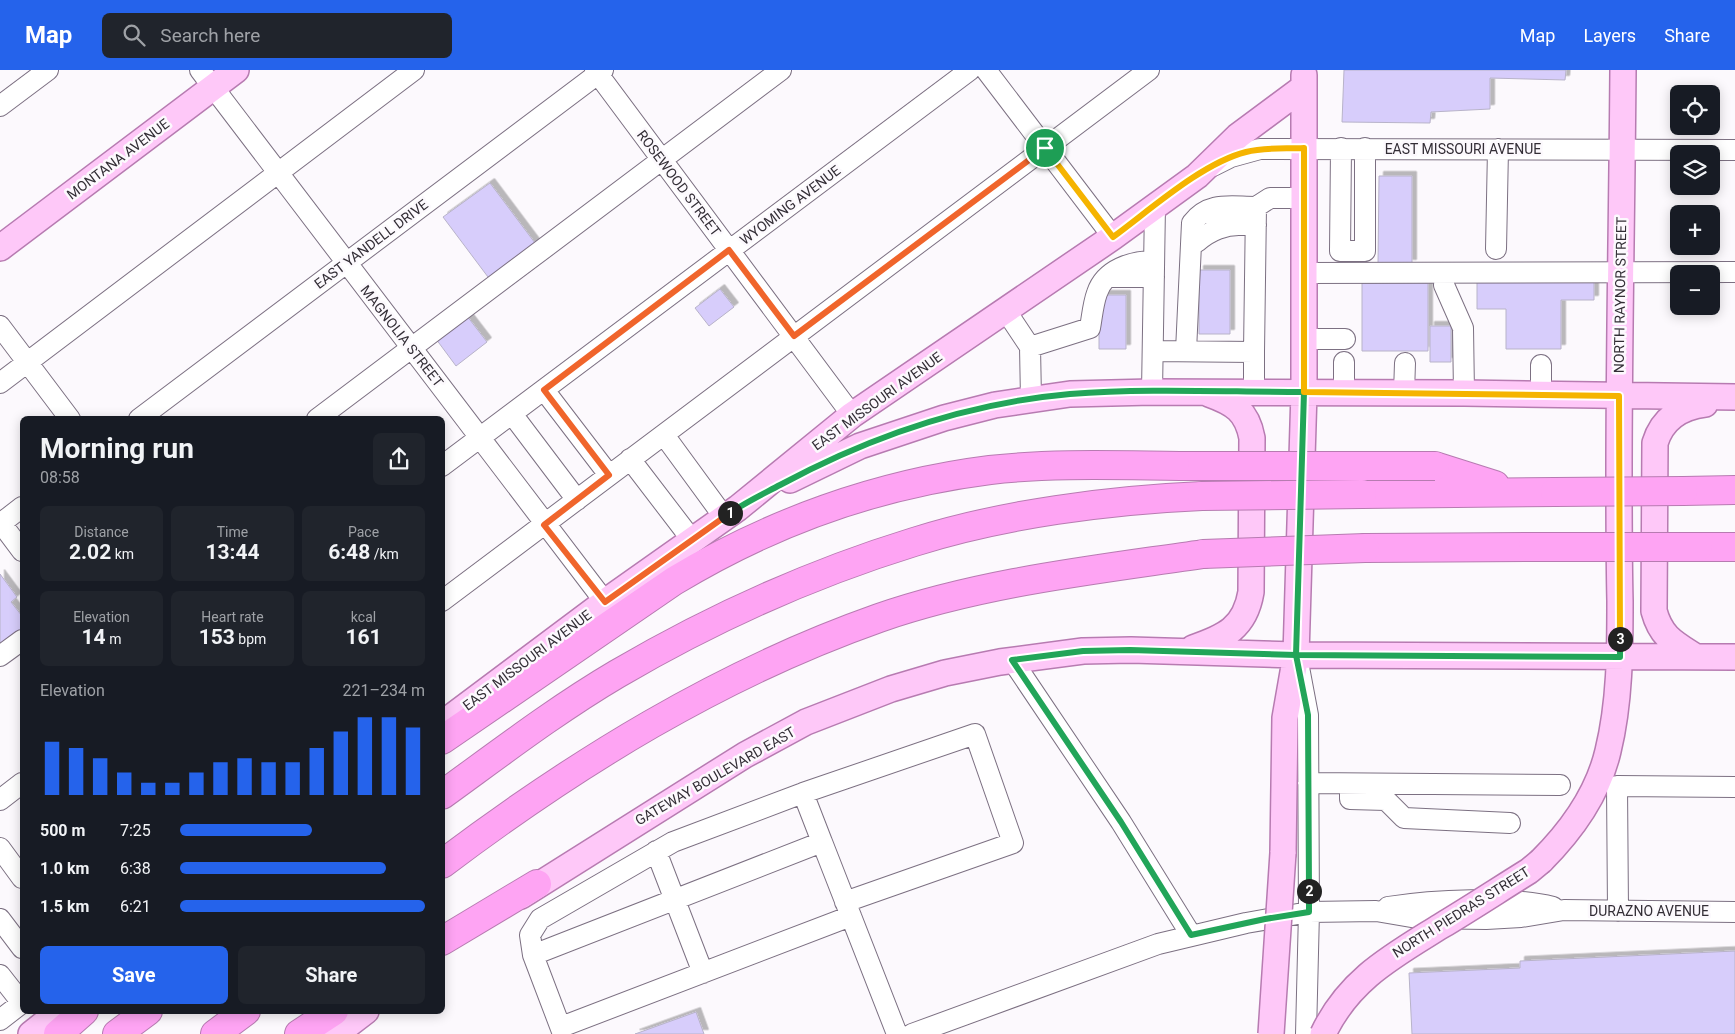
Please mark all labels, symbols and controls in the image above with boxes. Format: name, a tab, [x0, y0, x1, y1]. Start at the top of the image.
search box	[102, 13, 452, 58]
text: Map	[25, 21, 72, 49]
icon: search	[120, 21, 148, 49]
text: Search here	[160, 24, 260, 47]
text: Map	[1520, 25, 1555, 46]
text: Layers	[1583, 25, 1636, 46]
text: Share	[1664, 25, 1710, 46]
map controls	[1670, 85, 1720, 315]
button: locate	[1670, 85, 1720, 135]
street label: MONTANA AVENUE	[64, 115, 172, 203]
street label: ROSEWOOD STREET	[634, 127, 724, 240]
pin	[1024, 127, 1066, 169]
icon: arrive	[1031, 134, 1059, 162]
street label: EAST MISSOURI AVENUE	[1385, 141, 1541, 157]
button: layers	[1670, 145, 1720, 195]
street label: WYOMING AVENUE	[737, 162, 843, 248]
street label: EAST YANDELL DRIVE	[311, 196, 431, 292]
button: +	[1670, 205, 1720, 255]
street label: NORTH RAYNOR STREET	[1611, 216, 1629, 373]
button: −	[1670, 265, 1720, 315]
street label: MAGNOLIA STREET	[357, 282, 447, 390]
street label: EAST MISSOURI AVENUE	[809, 348, 945, 454]
text: Morning run	[40, 432, 194, 465]
button: share	[373, 433, 425, 485]
text: 08:58	[40, 468, 80, 487]
pin: 1	[718, 500, 742, 526]
text: 1	[726, 505, 735, 521]
text: Distance	[74, 524, 129, 540]
text: Time	[217, 524, 248, 540]
text: Pace	[348, 524, 379, 540]
text: 2.02	[69, 540, 111, 564]
text: 13:44	[205, 540, 260, 564]
text: 6:48	[328, 540, 370, 564]
text: km	[111, 546, 134, 562]
text: /km	[370, 546, 399, 562]
street label: EAST MISSOURI AVENUE	[460, 606, 594, 714]
text: Elevation	[73, 609, 130, 625]
text: Heart rate	[201, 609, 264, 625]
text: kcal	[351, 609, 376, 625]
text: 14	[82, 625, 106, 649]
text: 153	[199, 625, 235, 649]
text: 161	[345, 625, 382, 649]
pin: 3	[1608, 626, 1632, 652]
text: m	[106, 631, 121, 647]
text: bpm	[235, 631, 266, 647]
text: 3	[1616, 631, 1625, 647]
text: Elevation	[40, 681, 105, 700]
text: 221–234 m	[343, 681, 425, 700]
street label: GATEWAY BOULEVARD EAST	[632, 723, 798, 828]
text: 500 m	[40, 821, 85, 840]
text: 7:25	[120, 821, 151, 840]
text: 1.0 km	[40, 859, 89, 878]
text: 6:38	[120, 859, 151, 878]
street label: NORTH PIEDRAS STREET	[1390, 863, 1533, 961]
pin: 2	[1296, 878, 1322, 904]
text: 2	[1305, 883, 1314, 899]
text: 1.5 km	[40, 897, 89, 916]
text: 6:21	[120, 897, 151, 916]
street label: DURAZNO AVENUE	[1589, 903, 1709, 919]
button: Save	[40, 946, 228, 1004]
button: Share	[238, 946, 425, 1004]

